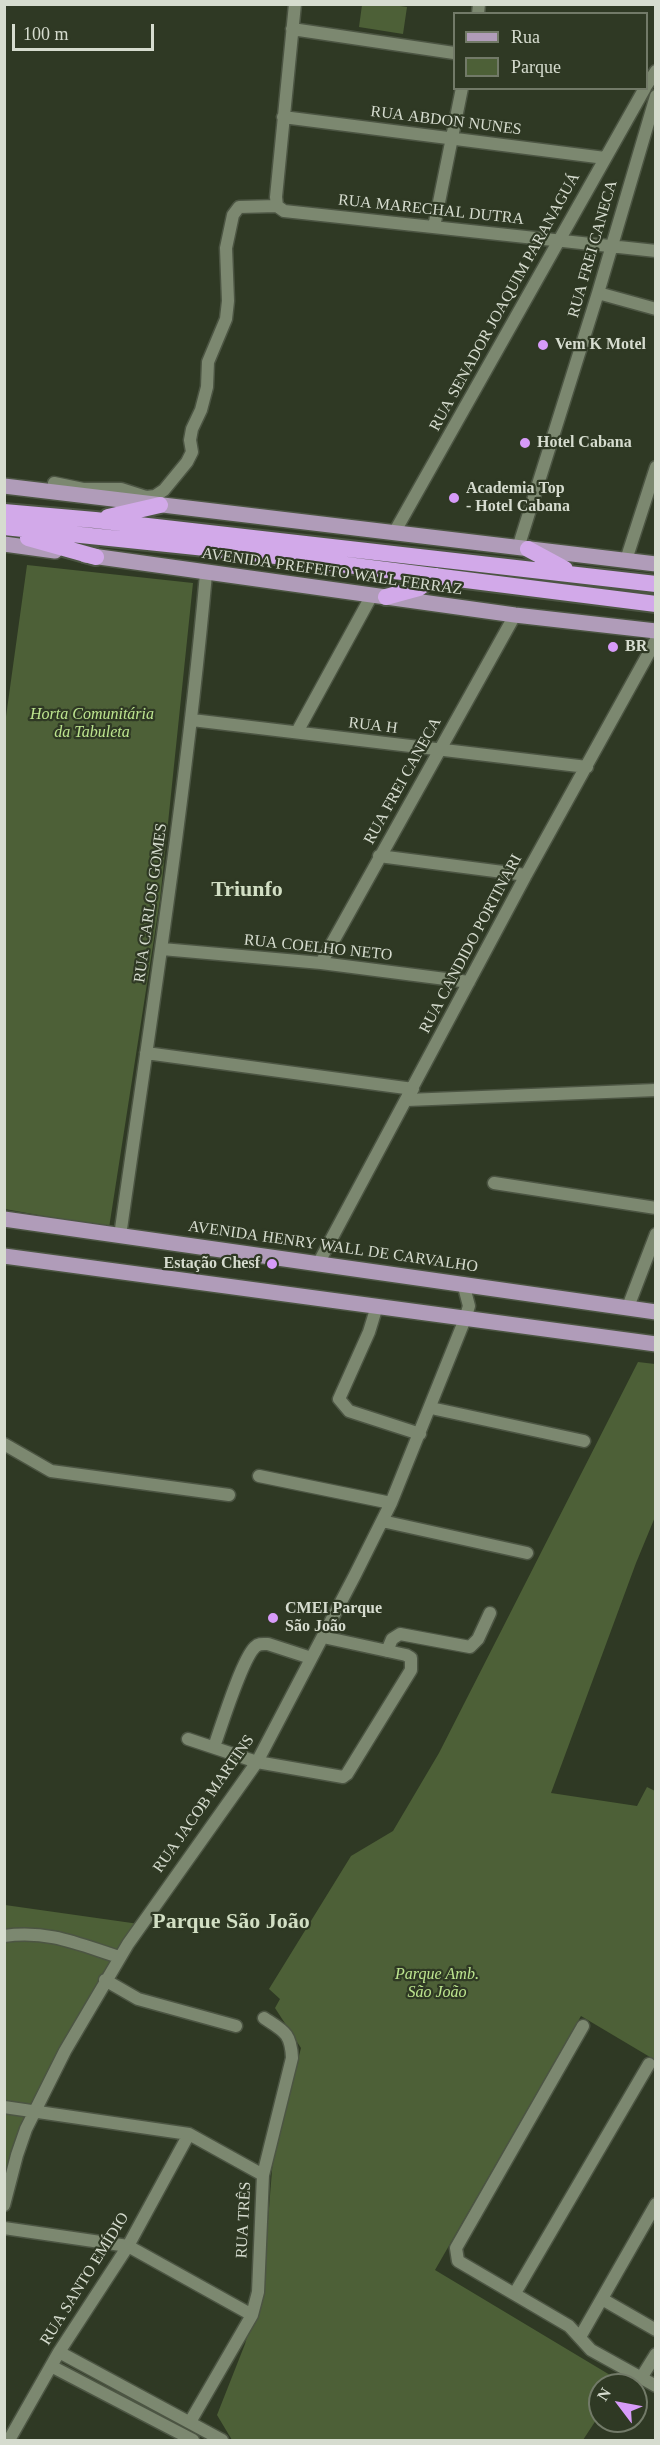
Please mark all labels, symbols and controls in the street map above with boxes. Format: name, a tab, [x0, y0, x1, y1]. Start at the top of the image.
scale bar	[15, 12, 158, 50]
legend	[453, 12, 648, 90]
text: 100 m	[23, 24, 69, 44]
text: Rua	[511, 27, 540, 47]
text: Parque	[511, 57, 561, 77]
street label: RUA ABDON NUNES	[369, 102, 523, 140]
street label: RUA SENADOR JOAQUIM PARANAGUÁ	[426, 170, 584, 434]
street label: RUA FREI CANECA	[564, 178, 622, 320]
street label: RUA MARECHAL DUTRA	[337, 191, 525, 229]
place label: Vem K Motel	[555, 335, 646, 355]
marker: Vem K Motel	[536, 338, 550, 352]
place label: Hotel Cabana	[537, 433, 632, 453]
marker: Hotel Cabana	[518, 436, 532, 450]
place label: Academia Top - Hotel Cabana	[466, 479, 570, 517]
marker: Academia Top - Hotel Cabana	[447, 491, 461, 505]
street label: AVENIDA PREFEITO WALL FERRAZ	[200, 544, 464, 600]
place label: BR	[625, 637, 647, 657]
marker: BR	[606, 640, 620, 654]
park label: Horta Comunitária da Tabuleta	[30, 705, 154, 743]
street label: RUA H	[347, 713, 399, 739]
street label: RUA FREI CANECA	[360, 714, 446, 848]
street label: RUA CARLOS GOMES	[130, 822, 172, 984]
street label: RUA CANDIDO PORTINARI	[416, 851, 526, 1037]
district label: Triunfo	[211, 877, 283, 903]
street label: RUA COELHO NETO	[243, 931, 393, 965]
street label: AVENIDA HENRY WALL DE CARVALHO	[187, 1217, 479, 1277]
place label: Estação Chesf	[164, 1254, 260, 1274]
marker: Estação Chesf	[265, 1257, 279, 1271]
place label: CMEI Parque São João	[285, 1599, 382, 1637]
marker: CMEI Parque São João	[266, 1611, 280, 1625]
street label: RUA JACOB MARTINS	[149, 1732, 259, 1876]
district label: Parque São João	[152, 1909, 310, 1935]
park label: Parque Amb. São João	[395, 1965, 479, 2003]
street label: RUA TRÊS	[232, 2181, 256, 2259]
street label: RUA SANTO EMÍDIO	[36, 2209, 134, 2349]
north arrow	[588, 2373, 648, 2433]
text: N	[594, 2385, 614, 2404]

